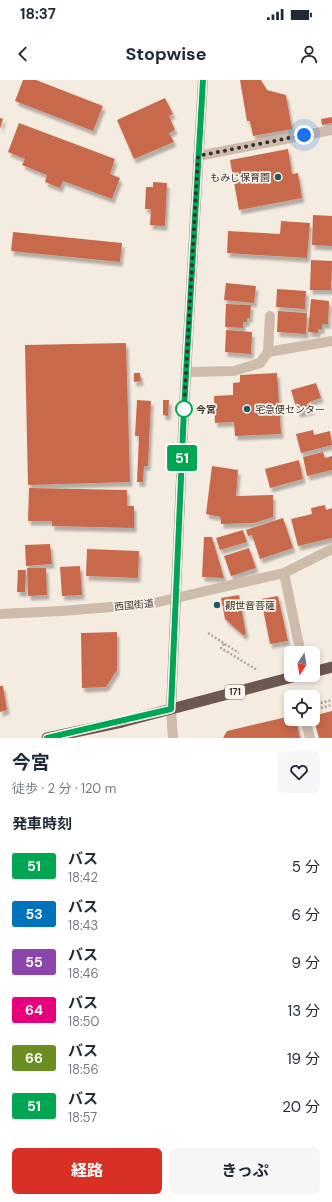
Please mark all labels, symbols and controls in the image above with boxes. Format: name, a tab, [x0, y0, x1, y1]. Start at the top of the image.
text: 18:37	[20, 4, 56, 24]
text: Stopwise	[126, 42, 207, 66]
icon: back	[12, 43, 34, 65]
icon: person	[298, 43, 320, 65]
your location	[294, 125, 314, 145]
place label: もみじ保育園	[210, 171, 270, 184]
marker: もみじ保育園	[273, 172, 283, 182]
marker: 今宮	[175, 400, 193, 418]
place label: 今宮	[196, 403, 216, 416]
place label: 宅急便センター	[255, 403, 325, 416]
marker: 宅急便センター	[242, 404, 252, 414]
line badge: 51	[164, 445, 200, 471]
text: 51	[175, 449, 189, 467]
street label: 西国街道	[113, 596, 155, 614]
place label: 觀世音菩薩	[225, 599, 275, 612]
marker: 觀世音菩薩	[212, 600, 222, 610]
north arrow	[284, 646, 320, 682]
map controls	[284, 646, 320, 726]
road number: 171	[225, 685, 245, 699]
button: locate	[284, 690, 320, 726]
text: 今宮	[12, 750, 50, 775]
button: heart	[278, 751, 320, 793]
text: 徒歩 · 2 分 · 120 m	[12, 780, 116, 797]
text: 発車時刻	[12, 814, 72, 834]
text: バス	[68, 849, 98, 869]
text: 51	[27, 857, 41, 875]
text: 5 分	[292, 857, 320, 877]
text: 18:42	[68, 869, 98, 886]
text: バス	[68, 897, 98, 917]
text: 53	[25, 905, 43, 923]
text: 6 分	[292, 905, 320, 925]
text: 18:43	[68, 917, 98, 934]
text: バス	[68, 945, 98, 965]
text: 55	[25, 953, 43, 971]
text: 9 分	[292, 953, 320, 973]
text: 18:46	[68, 965, 99, 982]
text: バス	[68, 993, 98, 1013]
text: 64	[25, 1001, 43, 1019]
text: 13 分	[287, 1001, 320, 1021]
text: 18:50	[68, 1013, 99, 1030]
text: バス	[68, 1041, 98, 1061]
text: 66	[25, 1049, 43, 1067]
text: 19 分	[287, 1049, 320, 1069]
text: 18:56	[68, 1061, 99, 1078]
text: バス	[68, 1089, 98, 1109]
text: 51	[27, 1097, 41, 1115]
text: 20 分	[282, 1097, 320, 1117]
text: 18:57	[68, 1109, 97, 1126]
button: 経路	[12, 1148, 162, 1194]
button: きっぷ	[170, 1148, 320, 1194]

